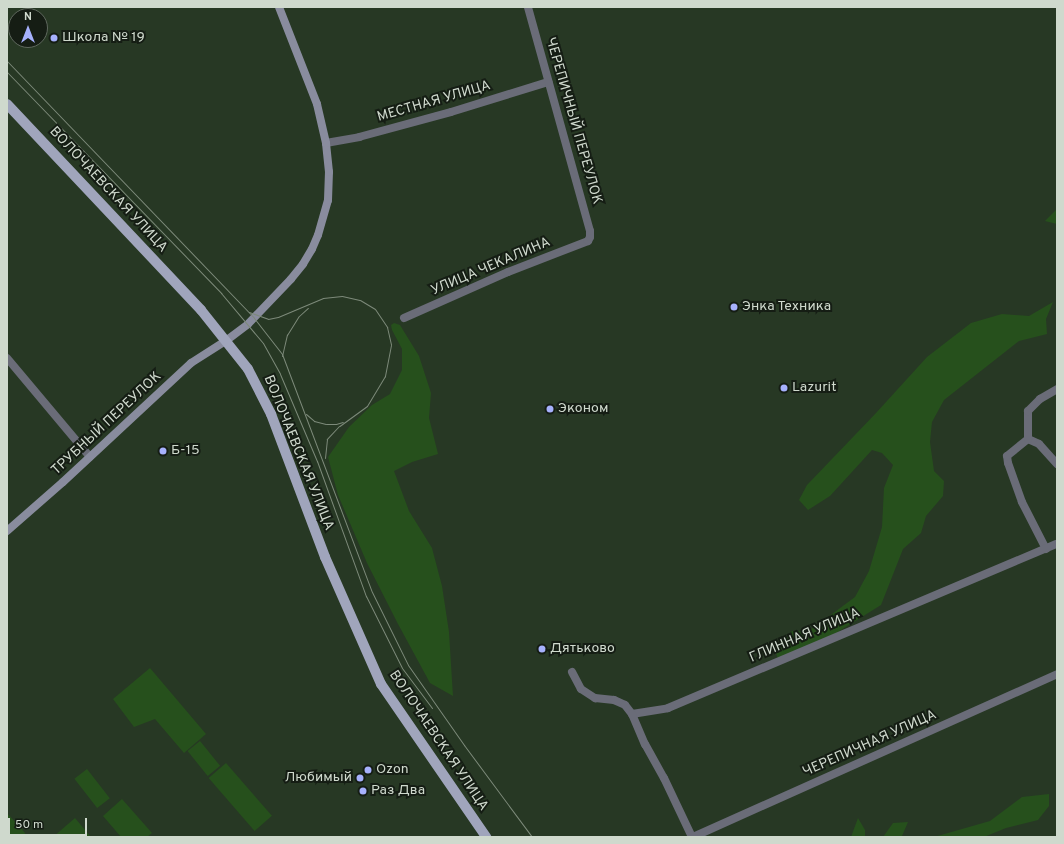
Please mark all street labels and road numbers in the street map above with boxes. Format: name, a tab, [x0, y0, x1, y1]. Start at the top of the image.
street label: ЧЕРЕПИЧНЫЙ ПЕРЕУЛОК	[541, 36, 605, 206]
street label: МЕСТНАЯ УЛИЦА	[375, 78, 493, 126]
street label: ВОЛОЧАЕВСКАЯ УЛИЦА	[45, 124, 171, 256]
street label: УЛИЦА ЧЕКАЛИНА	[429, 234, 553, 300]
street label: ТРУБНЫЙ ПЕРЕУЛОК	[49, 369, 165, 479]
street label: ВОЛОЧАЕВСКАЯ УЛИЦА	[259, 373, 337, 533]
street label: ГЛИННАЯ УЛИЦА	[747, 605, 863, 667]
street label: ВОЛОЧАЕВСКАЯ УЛИЦА	[385, 668, 491, 814]
street label: ЧЕРЕПИЧНАЯ УЛИЦА	[800, 707, 940, 781]

